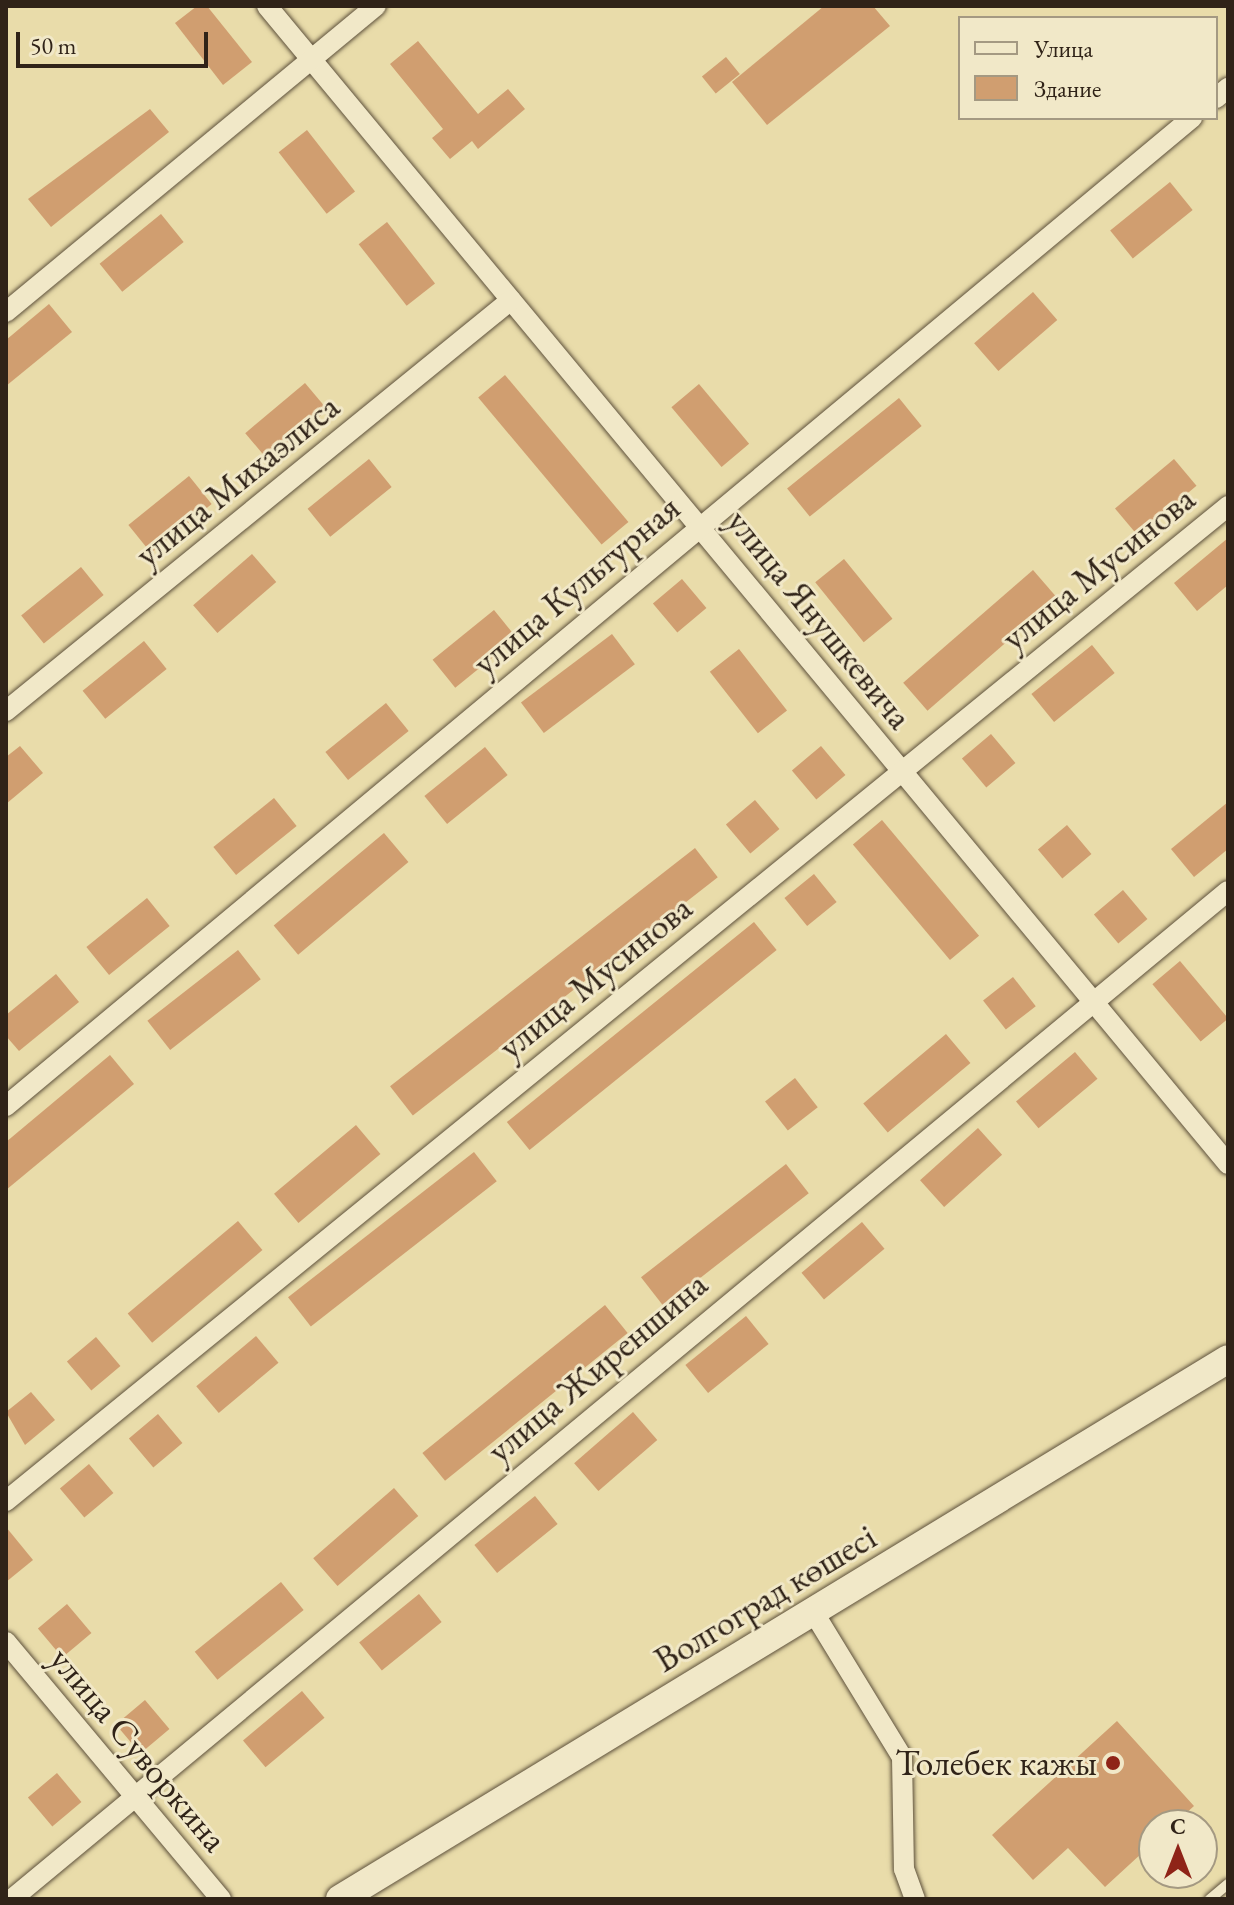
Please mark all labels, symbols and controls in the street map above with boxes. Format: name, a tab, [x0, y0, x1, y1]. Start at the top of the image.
scale bar	[20, 16, 212, 66]
legend	[958, 16, 1218, 120]
text: 50 m	[30, 30, 77, 61]
text: Улица	[1034, 33, 1093, 64]
text: Здание	[1034, 73, 1101, 104]
street label: улица Михаэлиса	[126, 384, 348, 576]
street label: улица Мусинова	[993, 477, 1203, 659]
street label: улица Культурная	[464, 486, 688, 684]
street label: улица Янушкевича	[718, 500, 922, 738]
street label: улица Мусинова	[490, 886, 700, 1068]
street label: улица Жиреншина	[478, 1262, 716, 1472]
street label: Волгоград көшесі	[646, 1515, 884, 1681]
street label: улица Суворкина	[41, 1638, 237, 1860]
place label: Толебек кажы	[895, 1741, 1097, 1785]
marker: Толебек кажы	[1104, 1754, 1122, 1772]
north arrow	[1138, 1809, 1218, 1889]
text: С	[1170, 1812, 1186, 1841]

